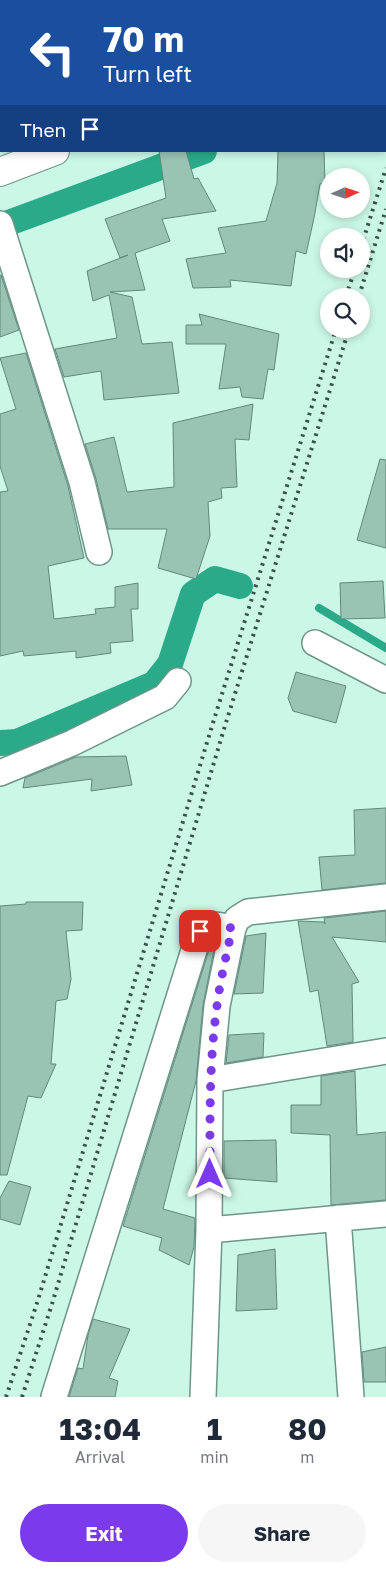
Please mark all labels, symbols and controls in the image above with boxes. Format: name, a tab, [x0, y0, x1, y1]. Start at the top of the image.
text: 70 m	[103, 18, 184, 60]
icon: left	[20, 20, 85, 85]
text: Turn left	[103, 60, 192, 87]
icon: arrive	[76, 115, 104, 143]
text: Then	[20, 118, 66, 141]
north arrow	[320, 168, 370, 218]
map controls	[320, 168, 370, 338]
button: sound	[320, 228, 370, 278]
button: search	[320, 288, 370, 338]
pin	[179, 910, 221, 952]
icon: arrive	[186, 917, 214, 945]
position arrow	[183, 1147, 235, 1199]
text: 13:04	[59, 1411, 141, 1447]
text: 1	[207, 1411, 222, 1447]
text: 80	[288, 1411, 327, 1447]
text: Arrival	[75, 1447, 125, 1467]
text: min	[200, 1447, 229, 1467]
text: m	[300, 1447, 314, 1467]
button: Exit	[20, 1504, 188, 1562]
button: Share	[198, 1504, 366, 1562]

